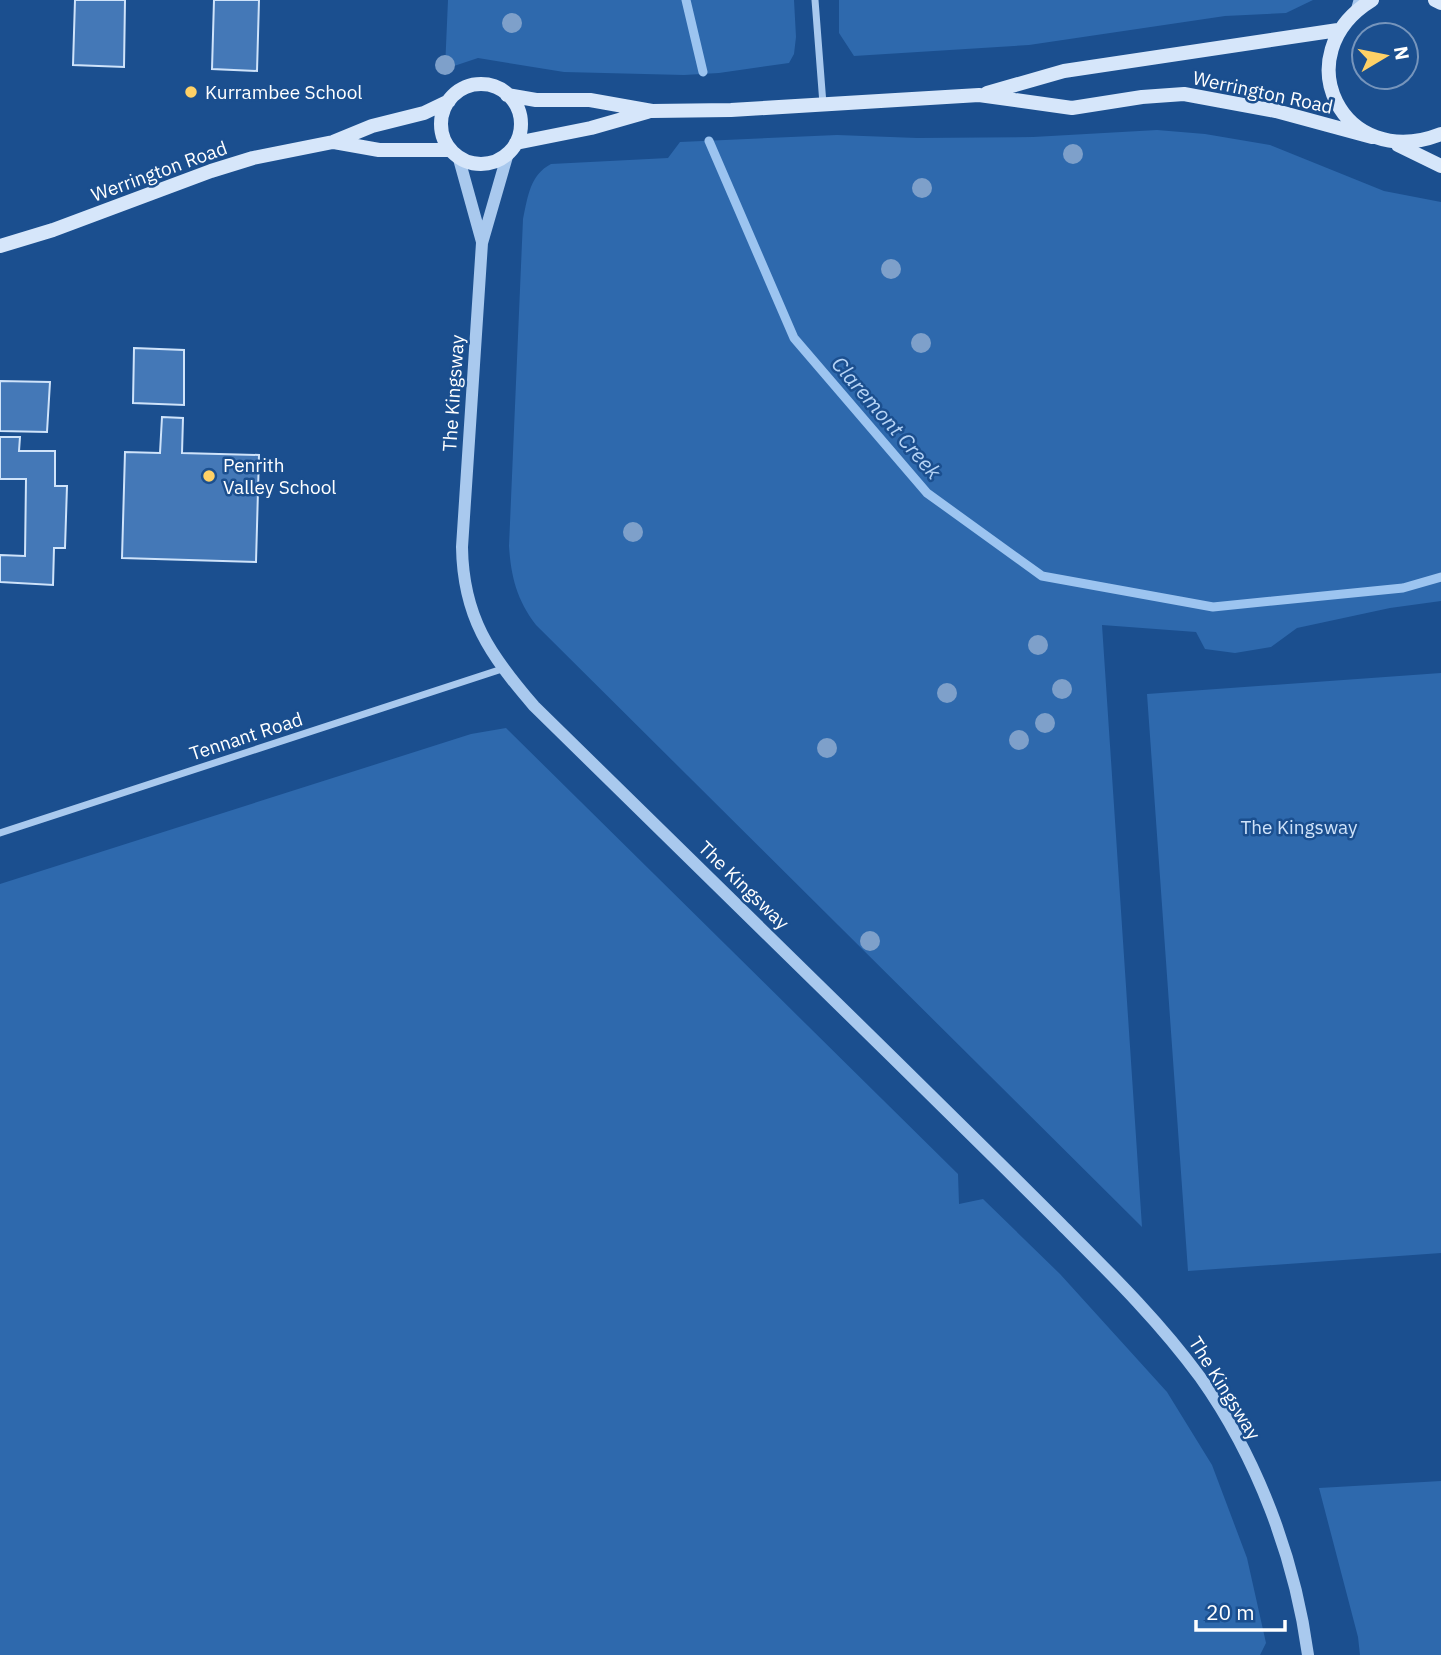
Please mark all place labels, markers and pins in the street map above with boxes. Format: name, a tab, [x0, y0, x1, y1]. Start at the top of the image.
place label: Kurrambee School	[205, 80, 362, 104]
marker: Kurrambee School	[183, 84, 199, 100]
place label: Penrith Valley School	[223, 453, 337, 499]
marker: Penrith Valley School	[201, 468, 217, 484]

